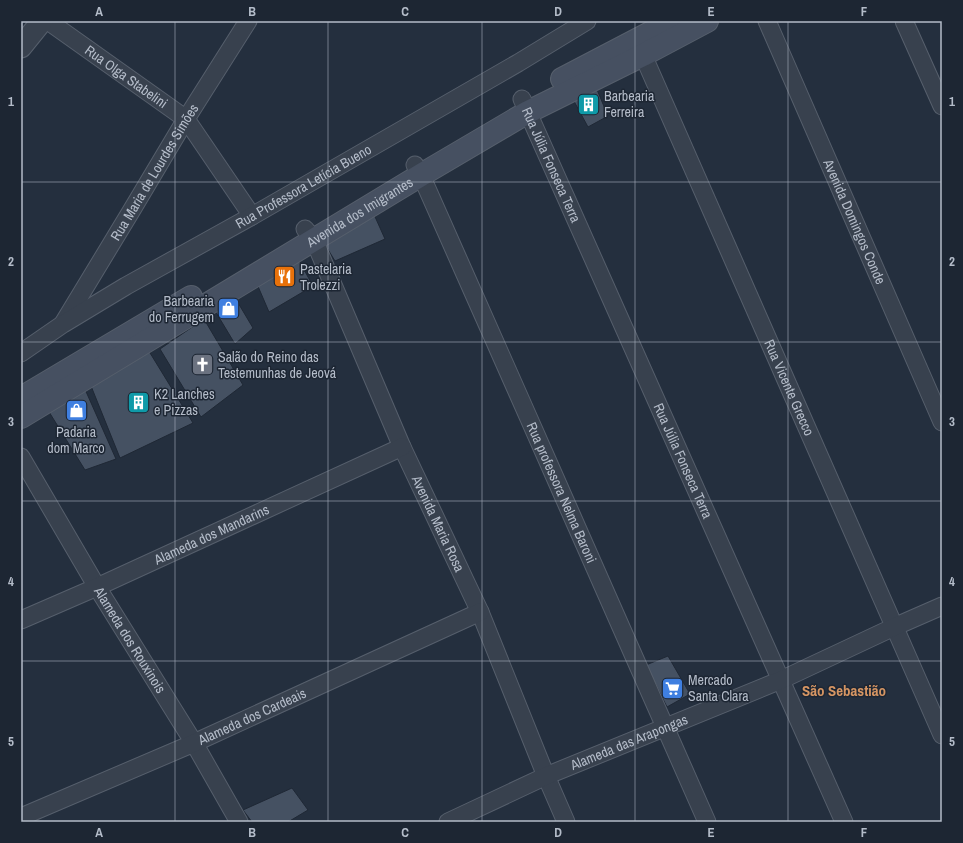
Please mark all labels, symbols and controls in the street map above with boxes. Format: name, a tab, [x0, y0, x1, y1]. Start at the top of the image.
text: A	[95, 3, 103, 20]
text: B	[248, 3, 256, 20]
text: C	[401, 3, 409, 20]
text: D	[554, 3, 562, 20]
text: E	[707, 3, 715, 20]
text: F	[861, 3, 868, 20]
street label: Rua Olga Stabelini	[81, 41, 171, 112]
place label: Barbearia Ferreira	[604, 87, 655, 121]
building icon: Barbearia Ferreira	[576, 91, 602, 117]
text: 1	[8, 93, 14, 110]
text: 1	[949, 93, 955, 110]
street label: Rua Maria de Lourdes Simões	[106, 100, 203, 244]
street label: Rua Júlia Fonseca Terra	[518, 104, 585, 226]
street label: Rua Professora Letícia Bueno	[232, 140, 375, 232]
street label: Avenida Domingos Conde	[819, 156, 890, 287]
street label: Avenida dos Imigrantes	[302, 173, 417, 252]
text: 2	[8, 253, 14, 270]
text: 2	[949, 253, 955, 270]
place label: Pastelaria Trolezzi	[300, 260, 352, 294]
restaurant icon: Pastelaria Trolezzi	[271, 264, 297, 290]
place label: Barbearia do Ferrugem	[149, 292, 215, 326]
shop icon: Barbearia do Ferrugem	[216, 296, 242, 322]
street label: Rua Vicente Grecco	[760, 337, 818, 439]
place label: Salão do Reino das Testemunhas de Jeová	[218, 348, 337, 382]
church icon: Salão do Reino das Testemunhas de Jeová	[189, 352, 215, 378]
place label: K2 Lanches e Pizzas	[154, 385, 215, 419]
building icon: K2 Lanches e Pizzas	[126, 389, 152, 415]
shop icon: Padaria dom Marco	[63, 397, 89, 423]
street label: Rua Júlia Fonseca Terra	[650, 400, 717, 522]
text: 3	[8, 413, 14, 430]
text: 3	[949, 413, 955, 430]
street label: Rua professora Nelma Baroni	[523, 419, 601, 566]
place label: Padaria dom Marco	[47, 423, 105, 457]
street label: Avenida Maria Rosa	[407, 472, 469, 575]
street label: Alameda dos Mandarins	[150, 500, 272, 569]
text: 4	[8, 573, 14, 590]
text: 4	[949, 573, 955, 590]
street label: Alameda dos Rouxinois	[90, 583, 170, 697]
place label: Mercado Santa Clara	[688, 671, 749, 705]
supermarket icon: Mercado Santa Clara	[660, 675, 686, 701]
district label: São Sebastião	[802, 680, 886, 701]
street label: Alameda dos Cardeais	[194, 684, 309, 749]
street label: Alameda das Arapongas	[567, 710, 691, 774]
text: 5	[8, 733, 14, 750]
text: 5	[949, 733, 955, 750]
text: A	[95, 824, 103, 841]
text: B	[248, 824, 256, 841]
text: C	[401, 824, 409, 841]
text: D	[554, 824, 562, 841]
text: E	[707, 824, 715, 841]
text: F	[861, 824, 868, 841]

